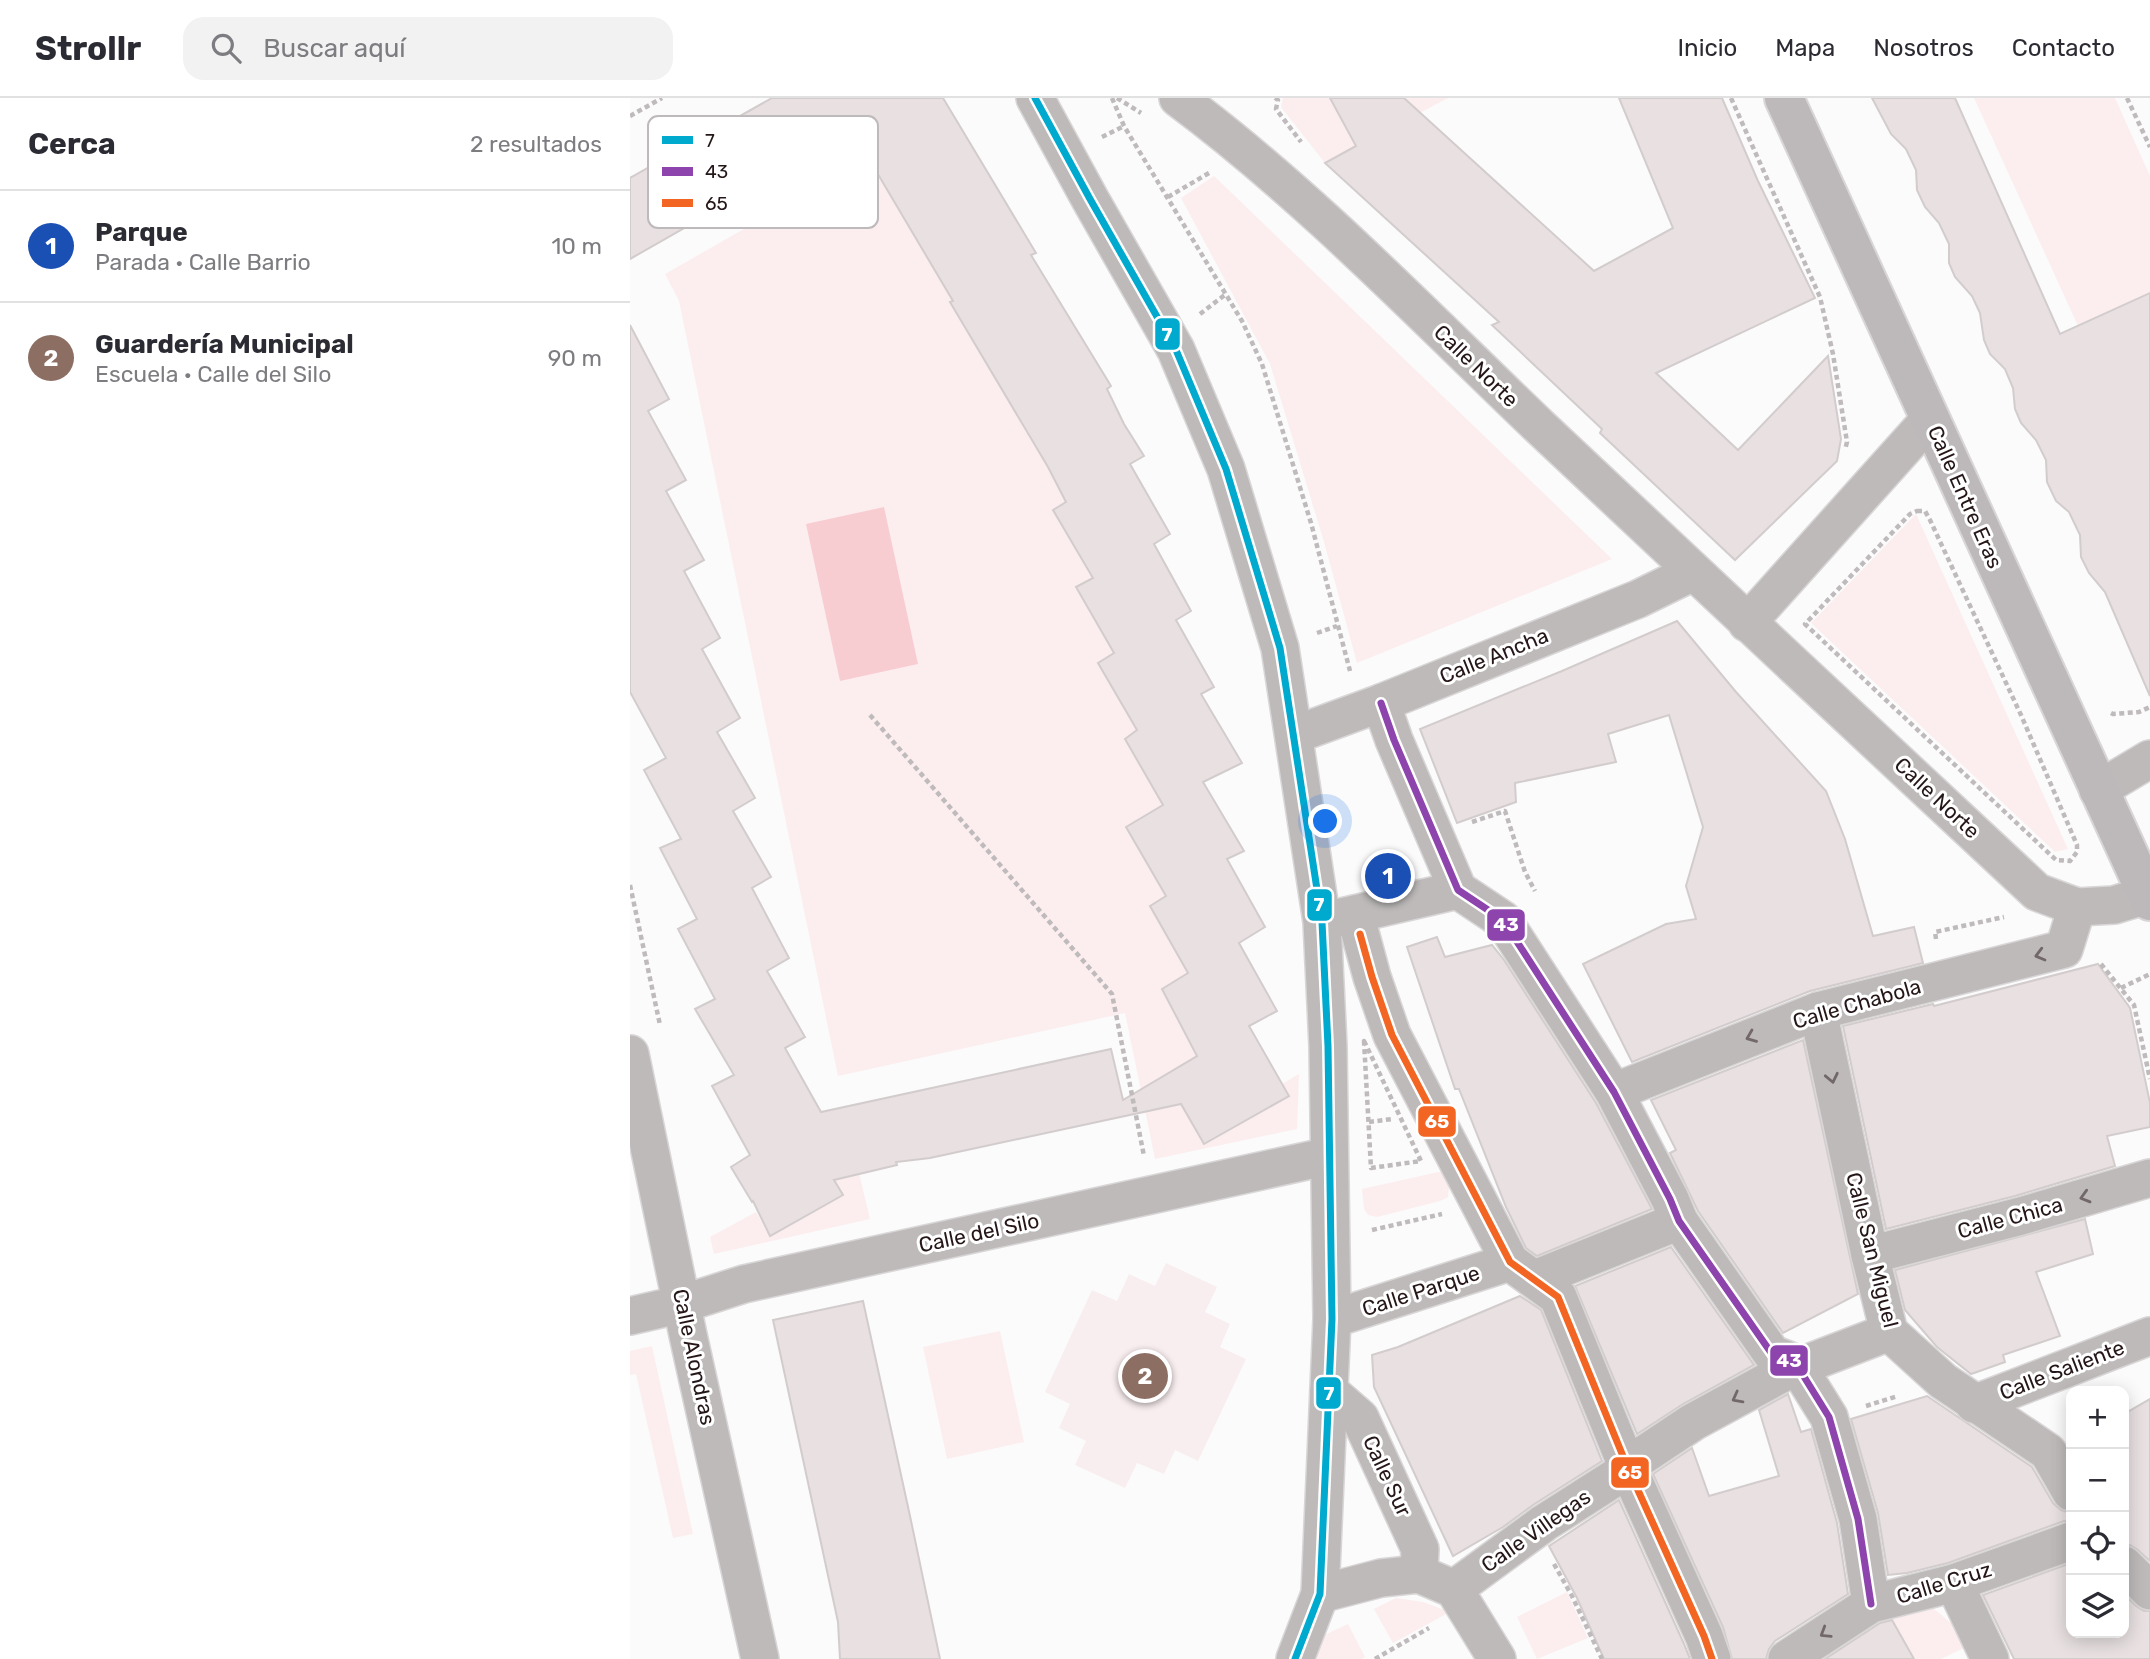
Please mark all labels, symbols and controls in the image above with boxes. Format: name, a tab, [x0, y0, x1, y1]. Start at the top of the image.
search box	[183, 17, 673, 80]
text: Strollr	[35, 29, 141, 68]
icon: search	[207, 29, 245, 67]
text: Buscar aquí	[263, 33, 406, 64]
text: Inicio	[1678, 34, 1737, 62]
text: Mapa	[1775, 34, 1835, 62]
text: Nosotros	[1873, 34, 1974, 62]
text: Contacto	[2012, 34, 2115, 62]
legend	[648, 116, 878, 228]
text: Cerca	[28, 126, 116, 162]
text: 7	[705, 129, 715, 152]
text: 2 resultados	[470, 130, 602, 158]
text: 43	[705, 160, 728, 183]
text: 65	[705, 192, 728, 215]
text: Parque	[95, 217, 188, 248]
text: 1	[45, 232, 57, 260]
text: 10 m	[551, 232, 602, 260]
text: Parada · Calle Barrio	[95, 248, 311, 276]
line badge: 7	[1154, 317, 1181, 351]
street label: Calle Norte	[1429, 319, 1524, 412]
text: 7	[1162, 323, 1173, 346]
text: Guardería Municipal	[95, 329, 354, 360]
text: 2	[44, 344, 58, 372]
text: 90 m	[548, 344, 602, 372]
text: Escuela · Calle del Silo	[95, 360, 331, 388]
street label: Calle Entre Eras	[1923, 421, 2008, 572]
street label: Calle Ancha	[1436, 622, 1552, 689]
street label: Calle Norte	[1890, 752, 1985, 843]
your location	[1308, 804, 1342, 838]
pin: 1	[1365, 850, 1411, 902]
line badge: 7	[1306, 888, 1333, 922]
text: 7	[1314, 893, 1325, 916]
line badge: 43	[1486, 908, 1526, 942]
text: 43	[1493, 913, 1519, 936]
one-way arrow	[2035, 946, 2047, 961]
street label: Calle Chabola	[1790, 973, 1924, 1034]
one-way arrow	[1746, 1029, 1758, 1043]
one-way arrow	[1824, 1072, 1838, 1084]
line badge: 65	[1417, 1105, 1457, 1138]
text: 65	[1425, 1110, 1449, 1133]
street label: Calle San Miguel	[1841, 1170, 1904, 1330]
one-way arrow	[2079, 1189, 2091, 1204]
street label: Calle Chica	[1955, 1192, 2065, 1244]
street label: Calle del Silo	[916, 1208, 1041, 1257]
street label: Calle Parque	[1359, 1260, 1483, 1321]
street label: Calle Alondras	[668, 1286, 721, 1427]
street label: Calle Saliente	[1996, 1334, 2128, 1405]
line badge: 43	[1769, 1344, 1809, 1377]
text: 43	[1776, 1349, 1802, 1372]
pin: 2	[1122, 1350, 1168, 1402]
line badge: 7	[1315, 1376, 1342, 1410]
text: 7	[1324, 1382, 1335, 1405]
map controls	[2066, 1386, 2129, 1638]
button: +	[2066, 1386, 2129, 1449]
one-way arrow	[1732, 1390, 1745, 1403]
street label: Calle Sur	[1358, 1431, 1417, 1520]
button: −	[2066, 1449, 2129, 1512]
line badge: 65	[1610, 1456, 1650, 1489]
text: 65	[1618, 1461, 1642, 1484]
street label: Calle Villegas	[1476, 1484, 1595, 1577]
button: locate	[2066, 1512, 2129, 1575]
street label: Calle Cruz	[1893, 1556, 1994, 1609]
button: layers	[2066, 1575, 2129, 1638]
one-way arrow	[1820, 1625, 1833, 1638]

